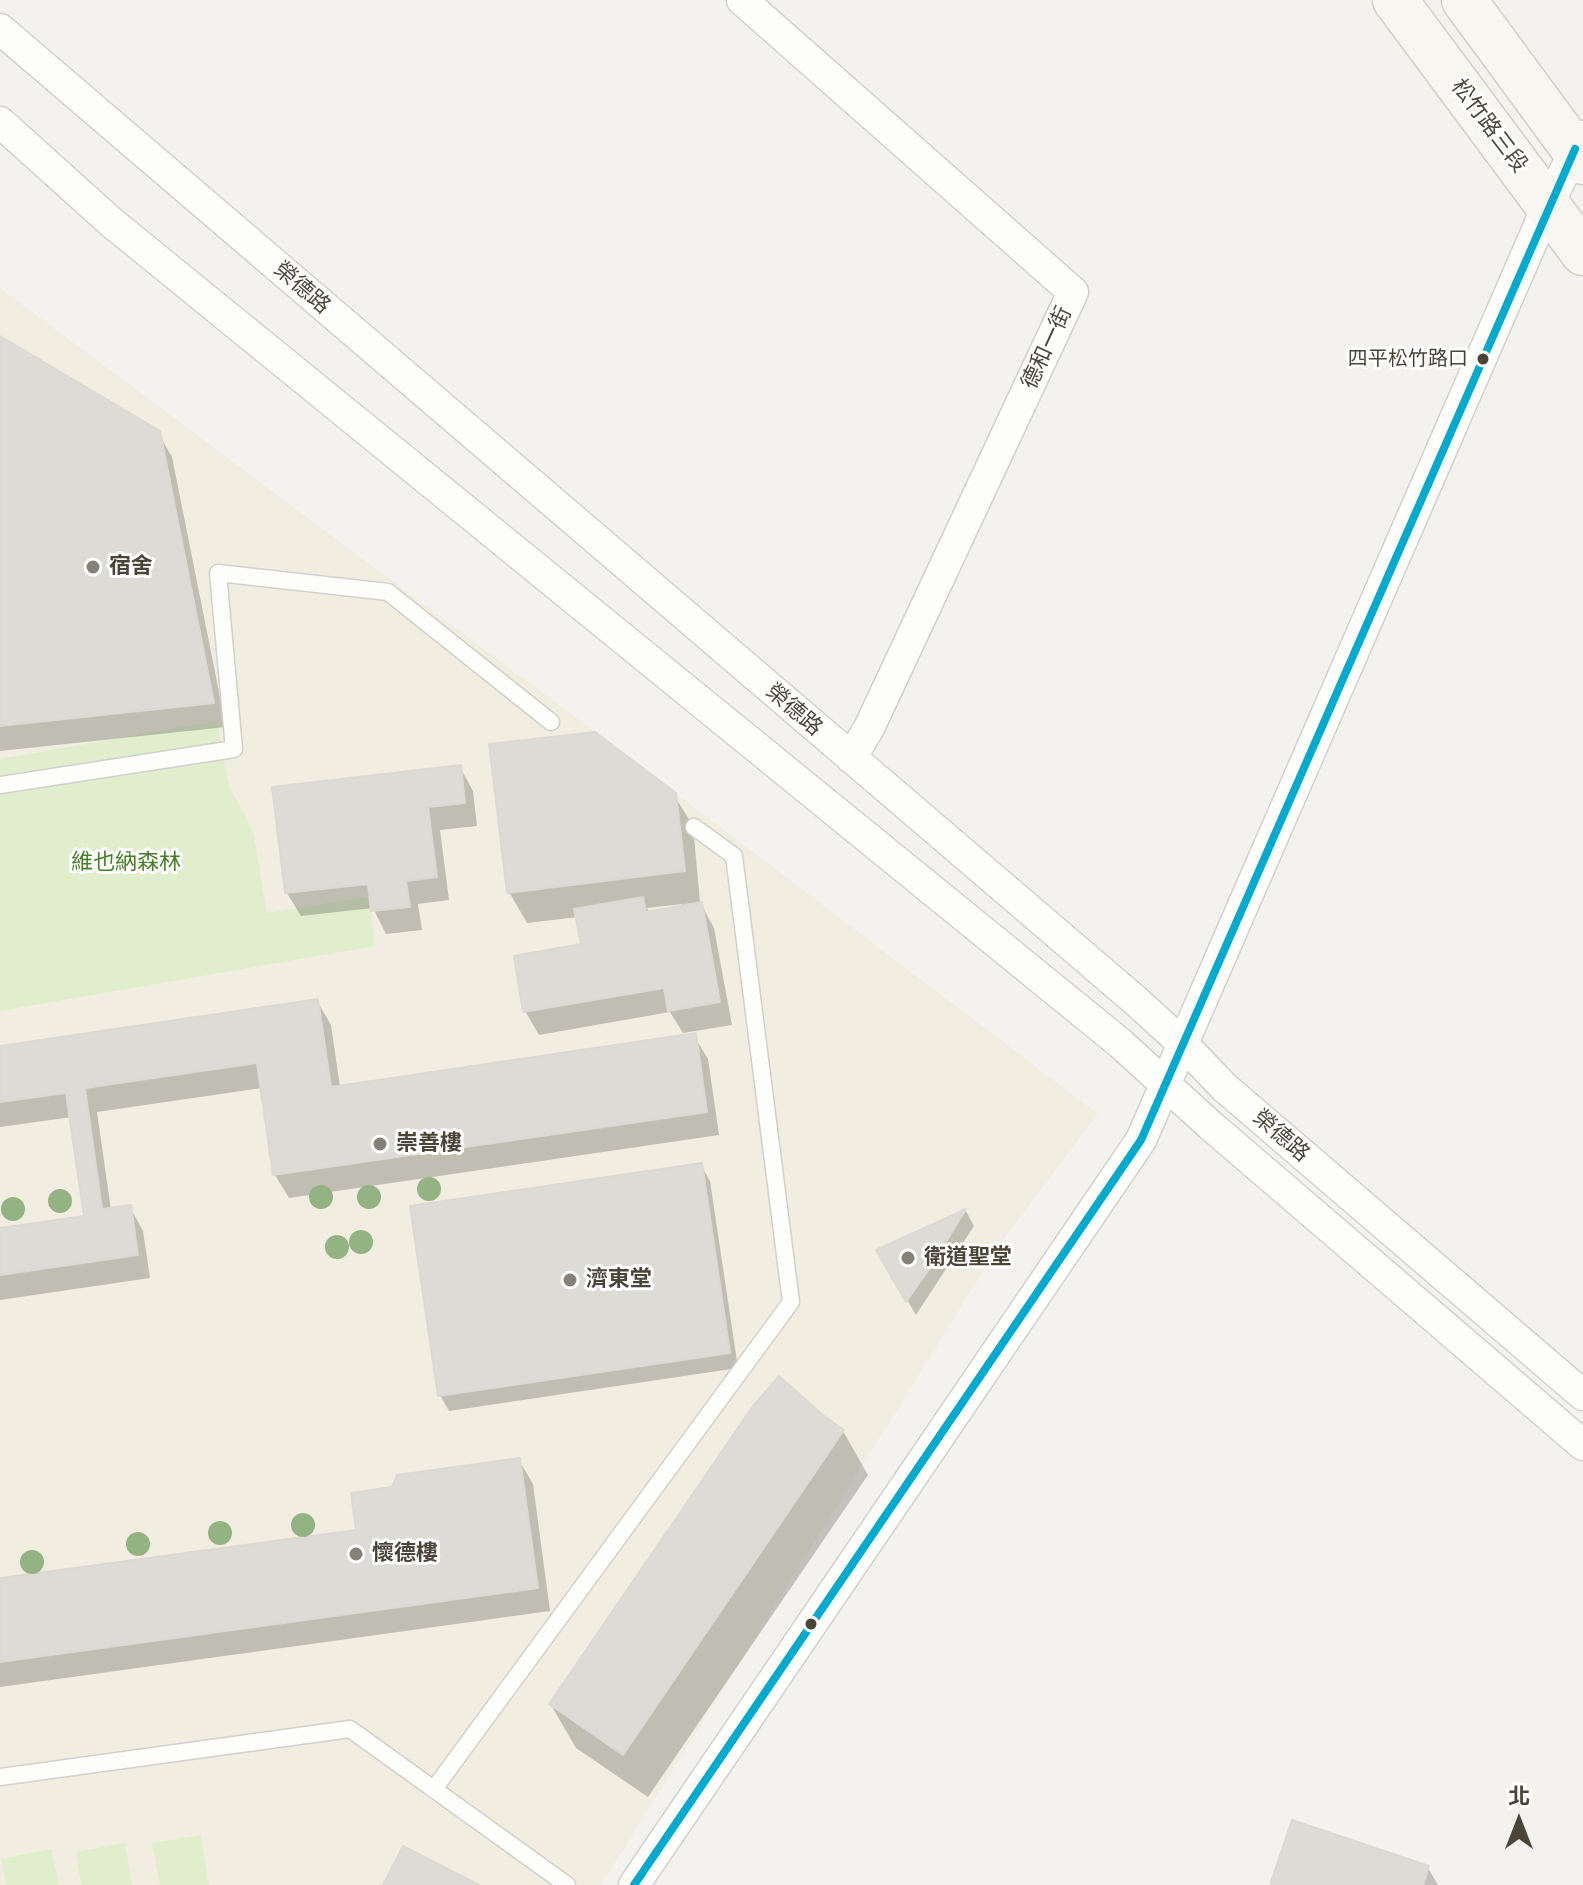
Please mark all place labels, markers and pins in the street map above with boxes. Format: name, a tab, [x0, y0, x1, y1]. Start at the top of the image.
place label: 四平松竹路口	[1348, 347, 1468, 371]
marker: 四平松竹路口	[1475, 351, 1491, 367]
place label: 宿舍	[109, 554, 153, 580]
marker: 宿舍	[84, 558, 102, 576]
place label: 崇善樓	[396, 1131, 462, 1157]
marker: 崇善樓	[371, 1135, 389, 1153]
place label: 衛道聖堂	[924, 1245, 1012, 1271]
marker: 衛道聖堂	[899, 1249, 917, 1267]
place label: 濟東堂	[586, 1267, 652, 1293]
marker: 濟東堂	[561, 1271, 579, 1289]
place label: 懷德樓	[372, 1541, 438, 1567]
marker: 懷德樓	[347, 1545, 365, 1563]
unlabelled marker	[803, 1616, 819, 1632]

